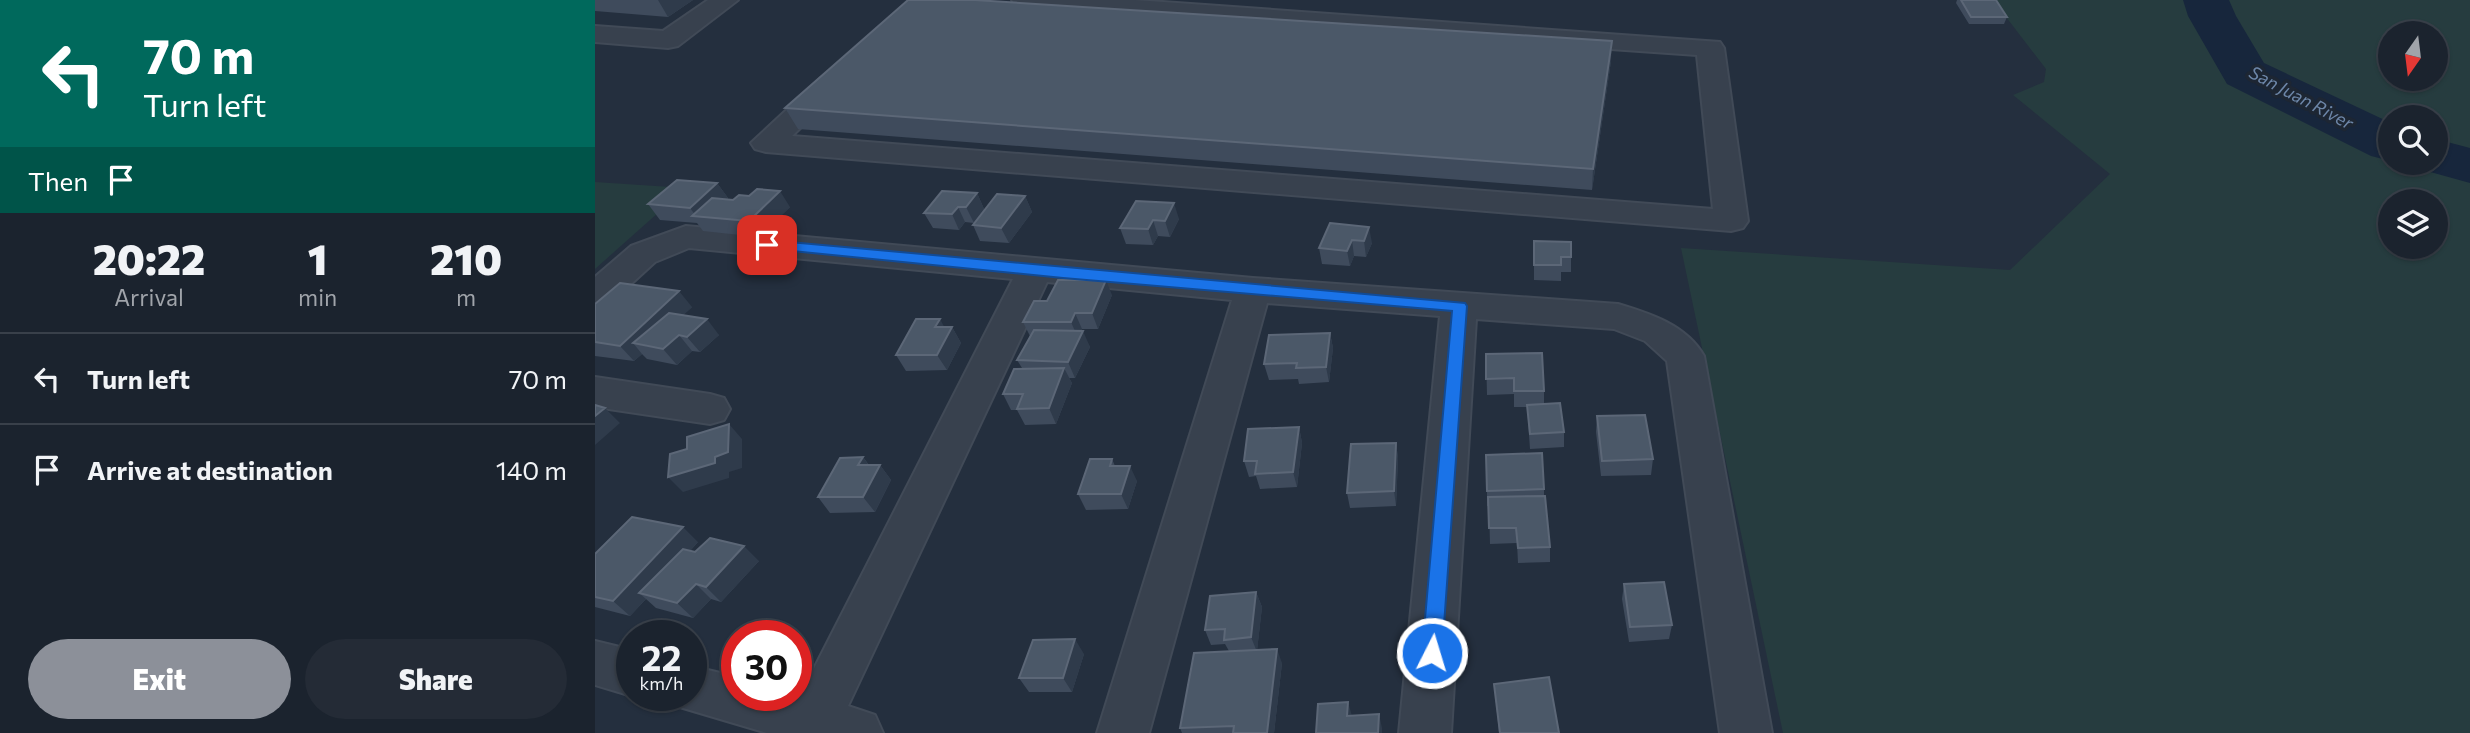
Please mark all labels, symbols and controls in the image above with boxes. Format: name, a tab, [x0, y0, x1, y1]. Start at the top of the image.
north arrow	[2378, 21, 2448, 91]
map controls	[2378, 21, 2448, 259]
text: 70 m	[143, 24, 254, 84]
icon: left	[28, 28, 119, 119]
water label: San Juan River	[2246, 60, 2358, 134]
text: Turn left	[143, 84, 267, 124]
button: search	[2378, 105, 2448, 175]
icon: arrive	[102, 161, 140, 199]
text: Then	[28, 165, 88, 196]
button: layers	[2378, 189, 2448, 259]
pin	[737, 215, 797, 275]
icon: arrive	[748, 226, 786, 264]
text: 20:22	[93, 232, 205, 284]
text: 1	[308, 232, 327, 284]
text: 210	[430, 232, 502, 284]
text: Arrival	[114, 283, 184, 311]
text: min	[298, 283, 337, 311]
text: m	[456, 283, 476, 311]
icon: left	[28, 360, 66, 398]
text: Turn left	[87, 363, 190, 394]
text: 70 m	[509, 363, 567, 394]
icon: arrive	[28, 451, 66, 489]
text: Arrive at destination	[87, 454, 333, 485]
text: 140 m	[496, 454, 567, 485]
position arrow	[1395, 616, 1469, 690]
speed limit sign: 30	[721, 620, 812, 711]
text: 22	[642, 635, 681, 678]
button: Exit	[28, 639, 291, 719]
button: Share	[305, 639, 567, 719]
text: km/h	[640, 672, 683, 694]

